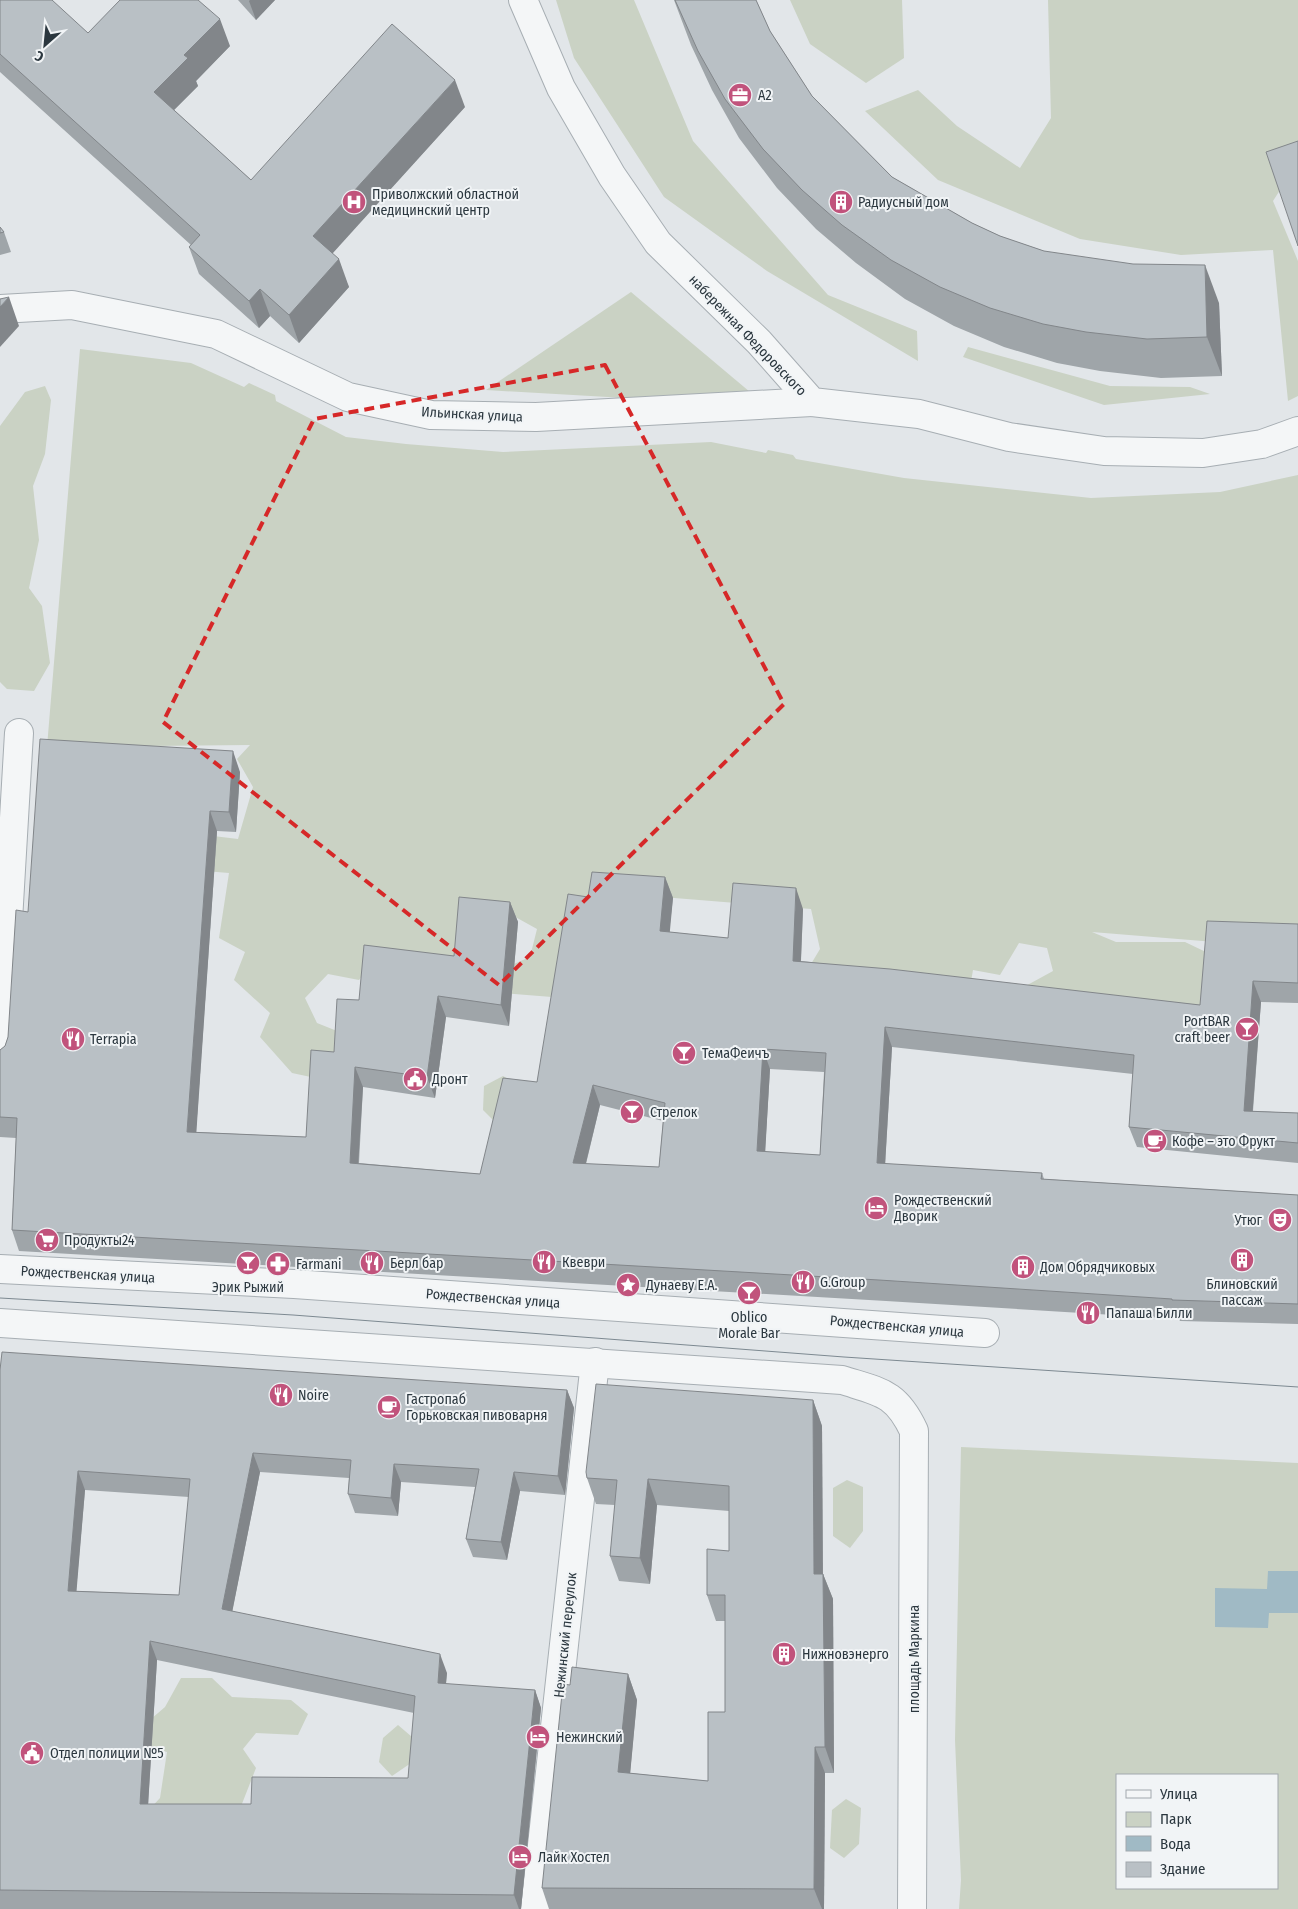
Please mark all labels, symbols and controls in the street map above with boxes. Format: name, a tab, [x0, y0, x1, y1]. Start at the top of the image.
north arrow	[20, 20, 70, 70]
text: С	[32, 47, 46, 65]
office icon: А2	[727, 82, 753, 108]
place label: А2	[758, 87, 772, 104]
place label: Приволжский областной медицинский центр	[372, 186, 519, 219]
hospital icon: Приволжский областной медицинский центр	[341, 189, 367, 215]
building icon: Радиусный дом	[828, 189, 854, 215]
place label: Радиусный дом	[858, 194, 949, 211]
street label: набережная Федоровского	[685, 271, 810, 399]
street label: Ильинская улица	[421, 403, 523, 426]
place label: PortBAR craft beer	[1174, 1013, 1230, 1046]
bar icon: PortBAR craft beer	[1234, 1016, 1260, 1042]
restaurant icon: Terrapia	[60, 1026, 86, 1052]
place label: Terrapia	[90, 1031, 137, 1048]
bar icon: ТемаФеичъ	[671, 1040, 697, 1066]
place label: ТемаФеичъ	[702, 1045, 770, 1062]
public building icon: Дронт	[402, 1066, 428, 1092]
place label: Дронт	[431, 1071, 468, 1088]
bar icon: Стрелок	[619, 1099, 645, 1125]
place label: Стрелок	[650, 1104, 698, 1121]
cafe icon: Кофе – это Фрукт	[1142, 1128, 1168, 1154]
place label: Кофе – это Фрукт	[1172, 1133, 1275, 1150]
place label: Рождественский Дворик	[893, 1192, 992, 1225]
hotel icon: Рождественский Дворик	[863, 1195, 889, 1221]
theatre icon: Утюг	[1267, 1207, 1293, 1233]
place label: Утюг	[1234, 1212, 1263, 1229]
supermarket icon: Продукты24	[34, 1227, 60, 1253]
place label: Продукты24	[64, 1232, 135, 1249]
building icon: Блиновский пассаж	[1229, 1247, 1255, 1273]
restaurant icon: Квеври	[531, 1249, 557, 1275]
bar icon: Эрик Рыжий	[235, 1250, 261, 1276]
restaurant icon: Берл бар	[359, 1250, 385, 1276]
pharmacy icon: Farmani	[265, 1251, 291, 1277]
place label: Квеври	[562, 1254, 605, 1271]
building icon: Дом Обрядчиковых	[1010, 1254, 1036, 1280]
place label: Берл бар	[390, 1255, 444, 1272]
place label: Farmani	[296, 1256, 342, 1273]
place label: Дом Обрядчиковых	[1039, 1259, 1156, 1276]
street label: Рождественская улица	[20, 1262, 156, 1287]
restaurant icon: G.Group	[790, 1269, 816, 1295]
place icon: Дунаеву Е.А.	[615, 1272, 641, 1298]
place label: G.Group	[820, 1274, 865, 1291]
place label: Блиновский пассаж	[1206, 1276, 1278, 1309]
place label: Дунаеву Е.А.	[645, 1277, 718, 1294]
place label: Эрик Рыжий	[212, 1279, 284, 1296]
bar icon: Oblico Morale Bar	[736, 1280, 762, 1306]
street label: Рождественская улица	[425, 1285, 561, 1312]
restaurant icon: Папаша Билли	[1075, 1300, 1101, 1326]
place label: Папаша Билли	[1106, 1305, 1193, 1322]
place label: Oblico Morale Bar	[718, 1309, 780, 1342]
street label: Рождественская улица	[829, 1312, 965, 1341]
restaurant icon: Noire	[268, 1382, 294, 1408]
place label: Noire	[298, 1387, 329, 1404]
place label: Гастропаб Горьковская пивоварня	[406, 1391, 547, 1424]
cafe icon: Гастропаб Горьковская пивоварня	[376, 1394, 402, 1420]
street label: Нежинский переулок	[550, 1571, 581, 1699]
street label: площадь Маркина	[906, 1605, 923, 1713]
building icon: Нижновэнерго	[771, 1641, 797, 1667]
place label: Нижновэнерго	[802, 1646, 889, 1663]
hotel icon: Нежинский	[525, 1724, 551, 1750]
place label: Нежинский	[556, 1729, 623, 1746]
public building icon: Отдел полиции №5	[19, 1740, 45, 1766]
place label: Отдел полиции №5	[50, 1745, 164, 1762]
legend	[1116, 1774, 1278, 1889]
text: Улица	[1159, 1785, 1198, 1803]
text: Парк	[1160, 1810, 1191, 1828]
text: Вода	[1160, 1835, 1191, 1853]
hotel icon: Лайк Хостел	[507, 1844, 533, 1870]
place label: Лайк Хостел	[538, 1849, 610, 1866]
text: Здание	[1160, 1860, 1206, 1878]

